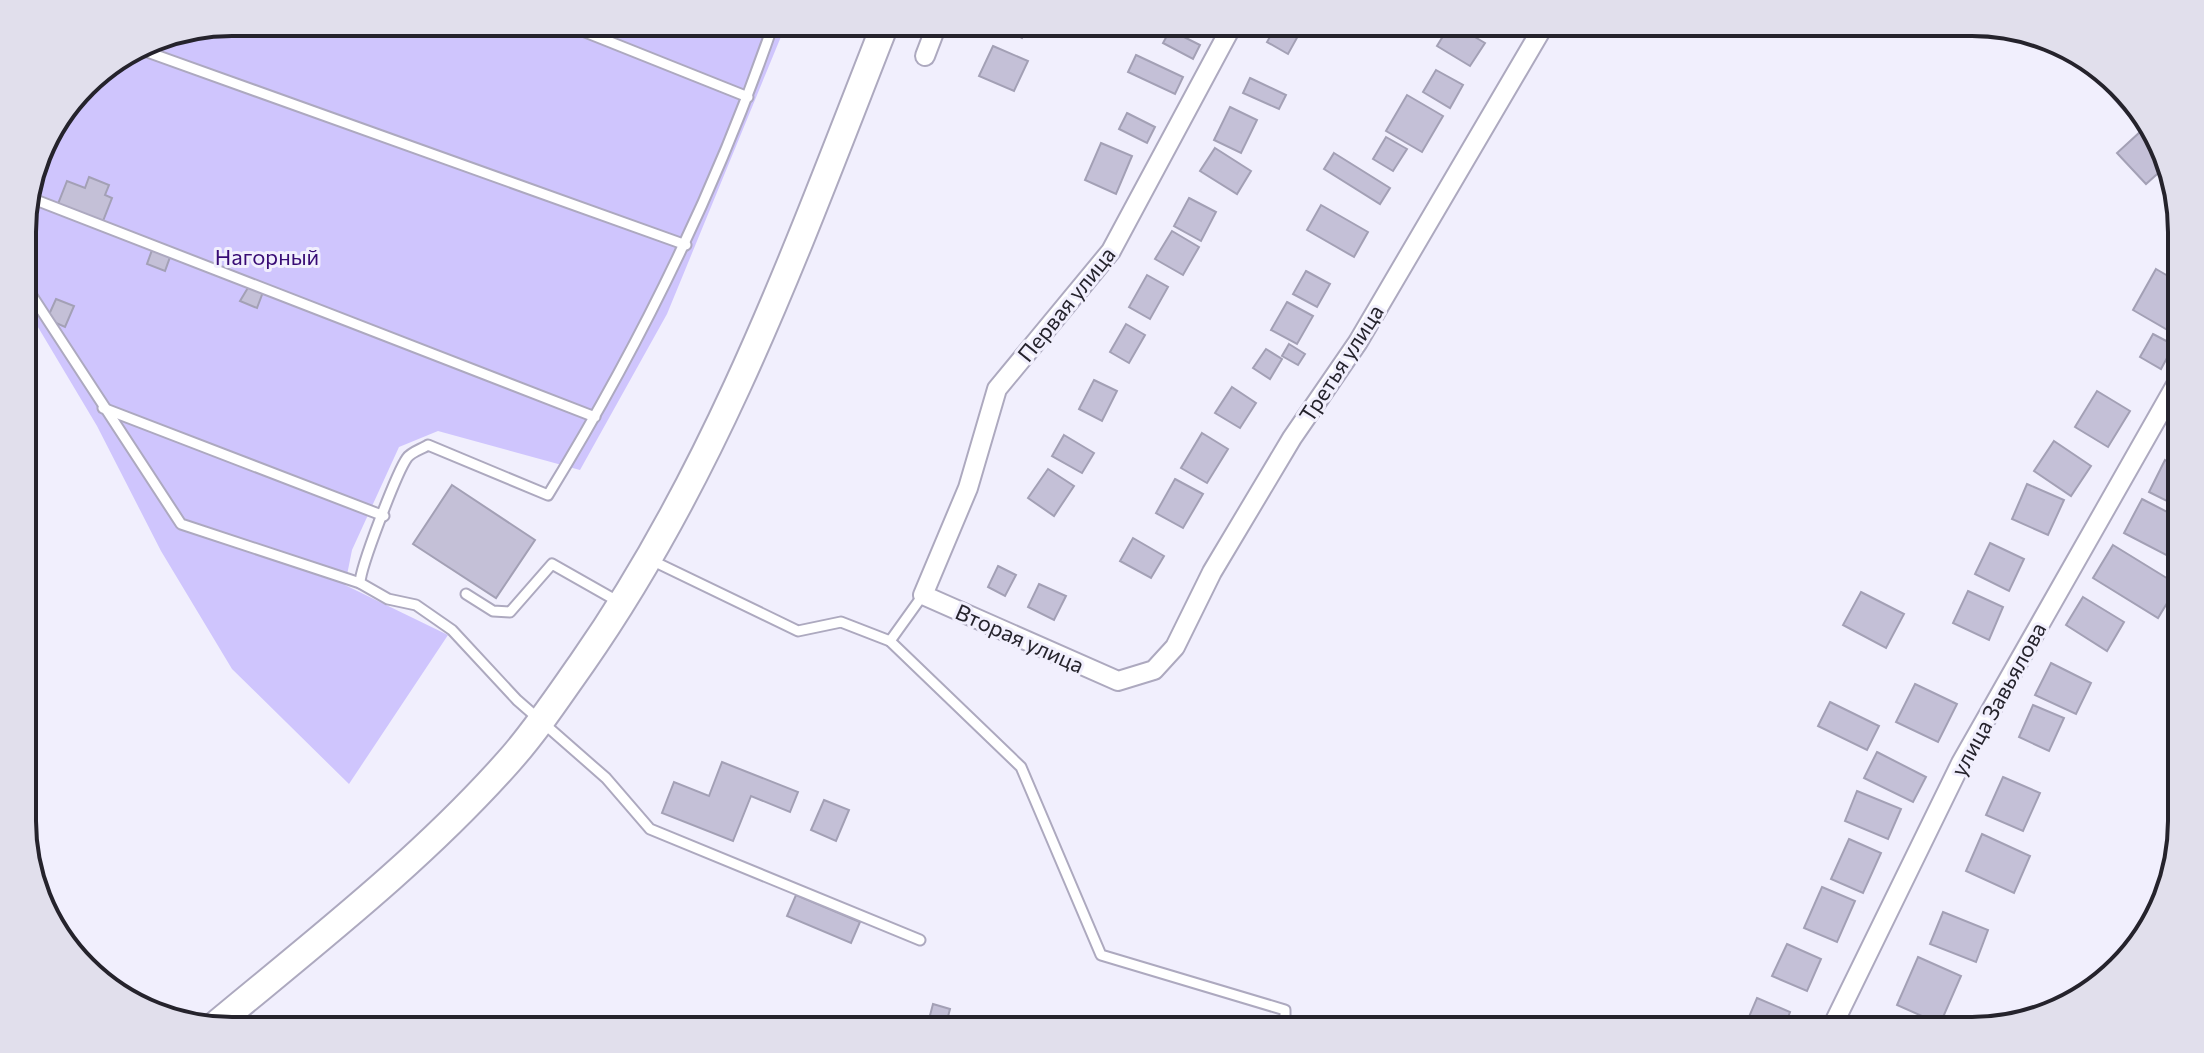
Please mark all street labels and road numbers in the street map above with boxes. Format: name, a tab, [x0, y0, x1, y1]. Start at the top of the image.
street label: Первая улица	[1011, 241, 1121, 367]
street label: Третья улица	[1293, 299, 1389, 427]
street label: Вторая улица	[952, 598, 1088, 678]
street label: улица Завьялова	[1945, 617, 2051, 781]

